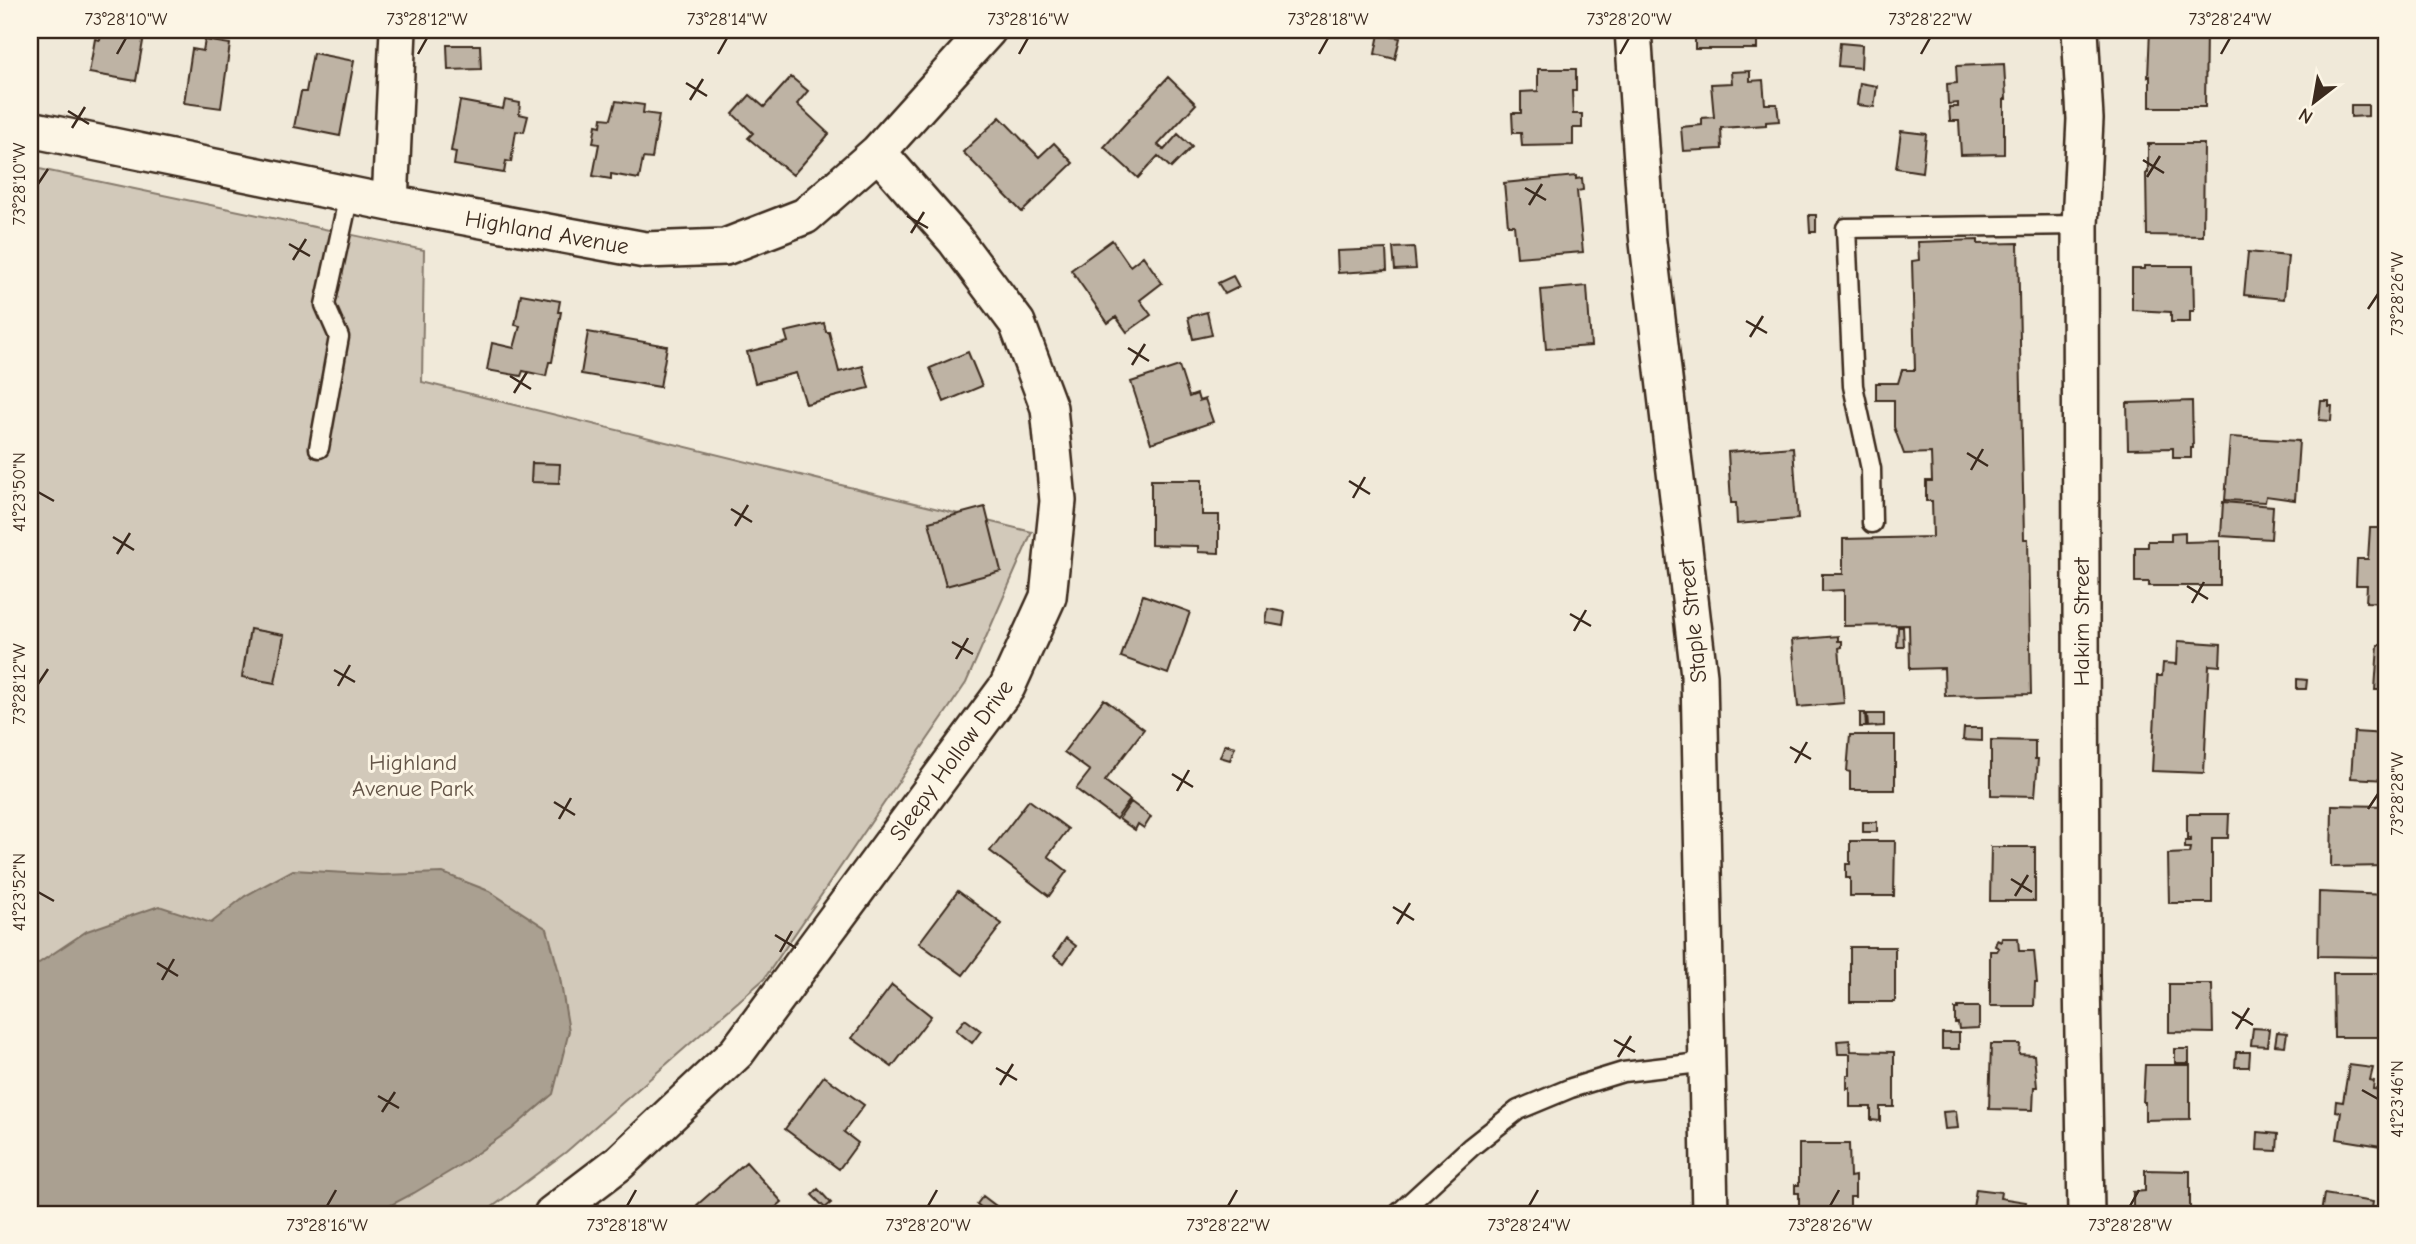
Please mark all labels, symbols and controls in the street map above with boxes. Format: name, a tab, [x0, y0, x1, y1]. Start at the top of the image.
text: 73°28'10"W	[85, 9, 168, 30]
text: 73°28'12"W	[386, 9, 468, 30]
text: 73°28'14"W	[687, 9, 768, 30]
text: 73°28'16"W	[987, 9, 1069, 30]
text: 73°28'18"W	[1287, 9, 1369, 30]
text: 73°28'20"W	[1586, 9, 1672, 30]
text: 73°28'22"W	[1888, 9, 1972, 30]
text: 73°28'24"W	[2189, 9, 2272, 30]
north arrow	[2280, 66, 2350, 136]
text: N	[2295, 103, 2317, 128]
text: 73°28'10"W	[9, 142, 30, 225]
street label: Highland Avenue	[463, 205, 631, 260]
text: 73°28'26"W	[2387, 252, 2408, 336]
text: 41°23'50"N	[9, 452, 30, 532]
street label: Staple Street	[1672, 556, 1712, 684]
street label: Hakim Street	[2068, 556, 2095, 687]
text: 73°28'12"W	[9, 643, 30, 725]
street label: Sleepy Hollow Drive	[884, 674, 1019, 846]
park label: Highland Avenue Park	[352, 749, 474, 802]
text: 73°28'28"W	[2387, 752, 2408, 836]
text: 41°23'52"N	[9, 853, 30, 931]
text: 41°23'46"N	[2387, 1060, 2408, 1138]
text: 73°28'16"W	[286, 1215, 368, 1236]
text: 73°28'18"W	[586, 1215, 668, 1236]
text: 73°28'20"W	[885, 1215, 971, 1236]
text: 73°28'22"W	[1186, 1215, 1270, 1236]
text: 73°28'24"W	[1488, 1215, 1571, 1236]
text: 73°28'26"W	[1788, 1215, 1872, 1236]
text: 73°28'28"W	[2088, 1215, 2172, 1236]

